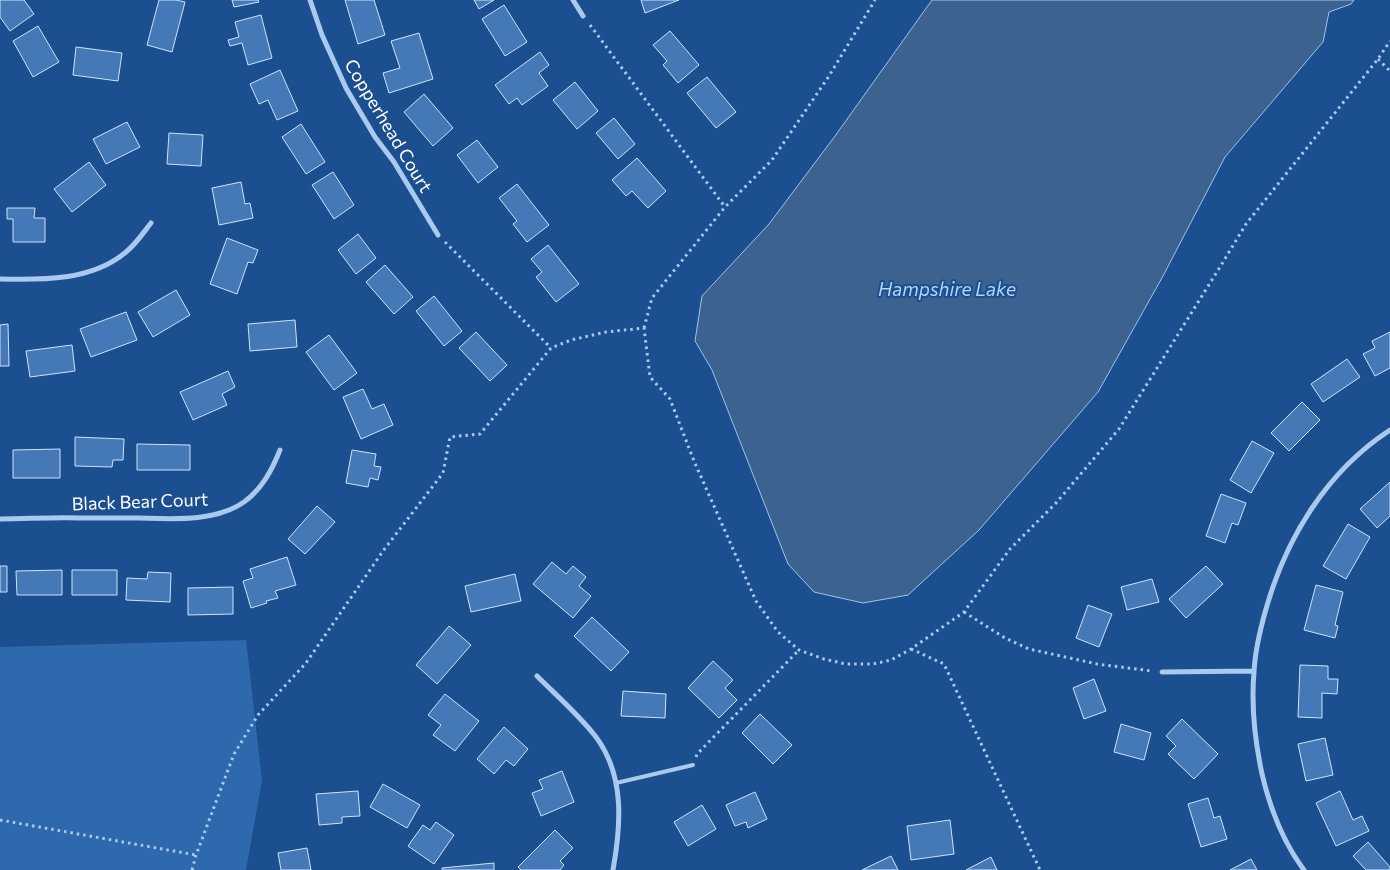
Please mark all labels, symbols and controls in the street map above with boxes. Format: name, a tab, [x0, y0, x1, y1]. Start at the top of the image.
street label: Copperhead Court	[340, 55, 437, 196]
water label: Hampshire Lake	[878, 277, 1016, 300]
street label: Black Bear Court	[71, 488, 209, 514]

